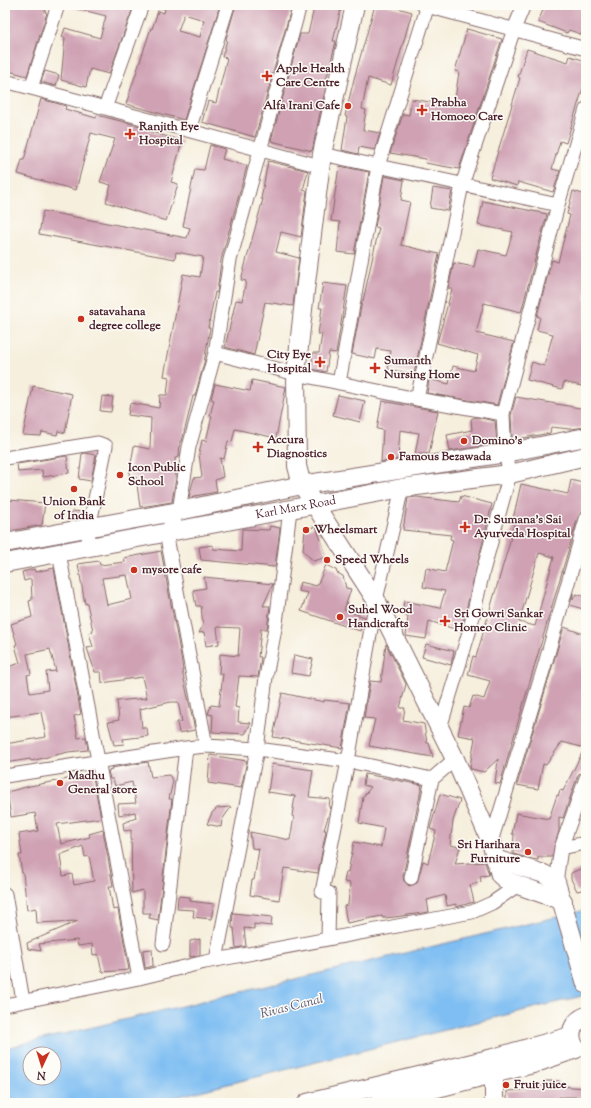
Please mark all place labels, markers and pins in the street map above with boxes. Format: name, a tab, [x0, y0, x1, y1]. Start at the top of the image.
place label: Apple Health Care Centre	[275, 60, 346, 92]
marker: Apple Health Care Centre	[261, 70, 273, 82]
place label: Prabha Homoeo Care	[430, 94, 504, 126]
place label: Alfa Irani Cafe	[262, 97, 340, 115]
marker: Alfa Irani Cafe	[343, 101, 353, 111]
marker: Prabha Homoeo Care	[416, 104, 428, 116]
place label: Ranjith Eye Hospital	[138, 118, 199, 150]
marker: Ranjith Eye Hospital	[124, 128, 136, 140]
place label: satavahana degree college	[89, 303, 161, 335]
marker: satavahana degree college	[76, 314, 86, 324]
place label: City Eye Hospital	[266, 346, 312, 378]
place label: Sumanth Nursing Home	[383, 352, 460, 384]
marker: City Eye Hospital	[314, 356, 326, 368]
marker: Sumanth Nursing Home	[369, 362, 381, 374]
place label: Accura Diagnostics	[266, 431, 327, 463]
place label: Domino's	[471, 432, 522, 450]
marker: Domino's	[459, 436, 469, 446]
marker: Accura Diagnostics	[252, 441, 264, 453]
place label: Famous Bezawada	[398, 448, 492, 466]
marker: Famous Bezawada	[386, 452, 396, 462]
place label: Icon Public School	[127, 459, 186, 491]
marker: Icon Public School	[115, 470, 125, 480]
marker: Union Bank of India	[69, 484, 79, 494]
place label: Union Bank of India	[41, 493, 106, 525]
place label: Dr. Sumana's Sai Ayurveda Hospital	[473, 511, 571, 543]
place label: Wheelsmart	[313, 521, 378, 539]
marker: Dr. Sumana's Sai Ayurveda Hospital	[459, 521, 471, 533]
marker: Wheelsmart	[301, 525, 311, 535]
place label: Speed Wheels	[335, 551, 409, 569]
marker: Speed Wheels	[322, 555, 332, 565]
place label: mysore cafe	[142, 561, 202, 579]
marker: mysore cafe	[129, 565, 139, 575]
place label: Suhel Wood Handicrafts	[347, 601, 413, 633]
place label: Sri Gowri Sankar Homeo Clinic	[453, 605, 544, 637]
marker: Suhel Wood Handicrafts	[335, 612, 345, 622]
marker: Sri Gowri Sankar Homeo Clinic	[439, 615, 451, 627]
place label: Madhu General store	[67, 767, 138, 799]
marker: Madhu General store	[55, 778, 65, 788]
place label: Sri Harihara Furniture	[457, 836, 520, 868]
marker: Sri Harihara Furniture	[523, 847, 533, 857]
place label: Fruit juice	[513, 1076, 567, 1094]
marker: Fruit juice	[501, 1080, 511, 1090]

